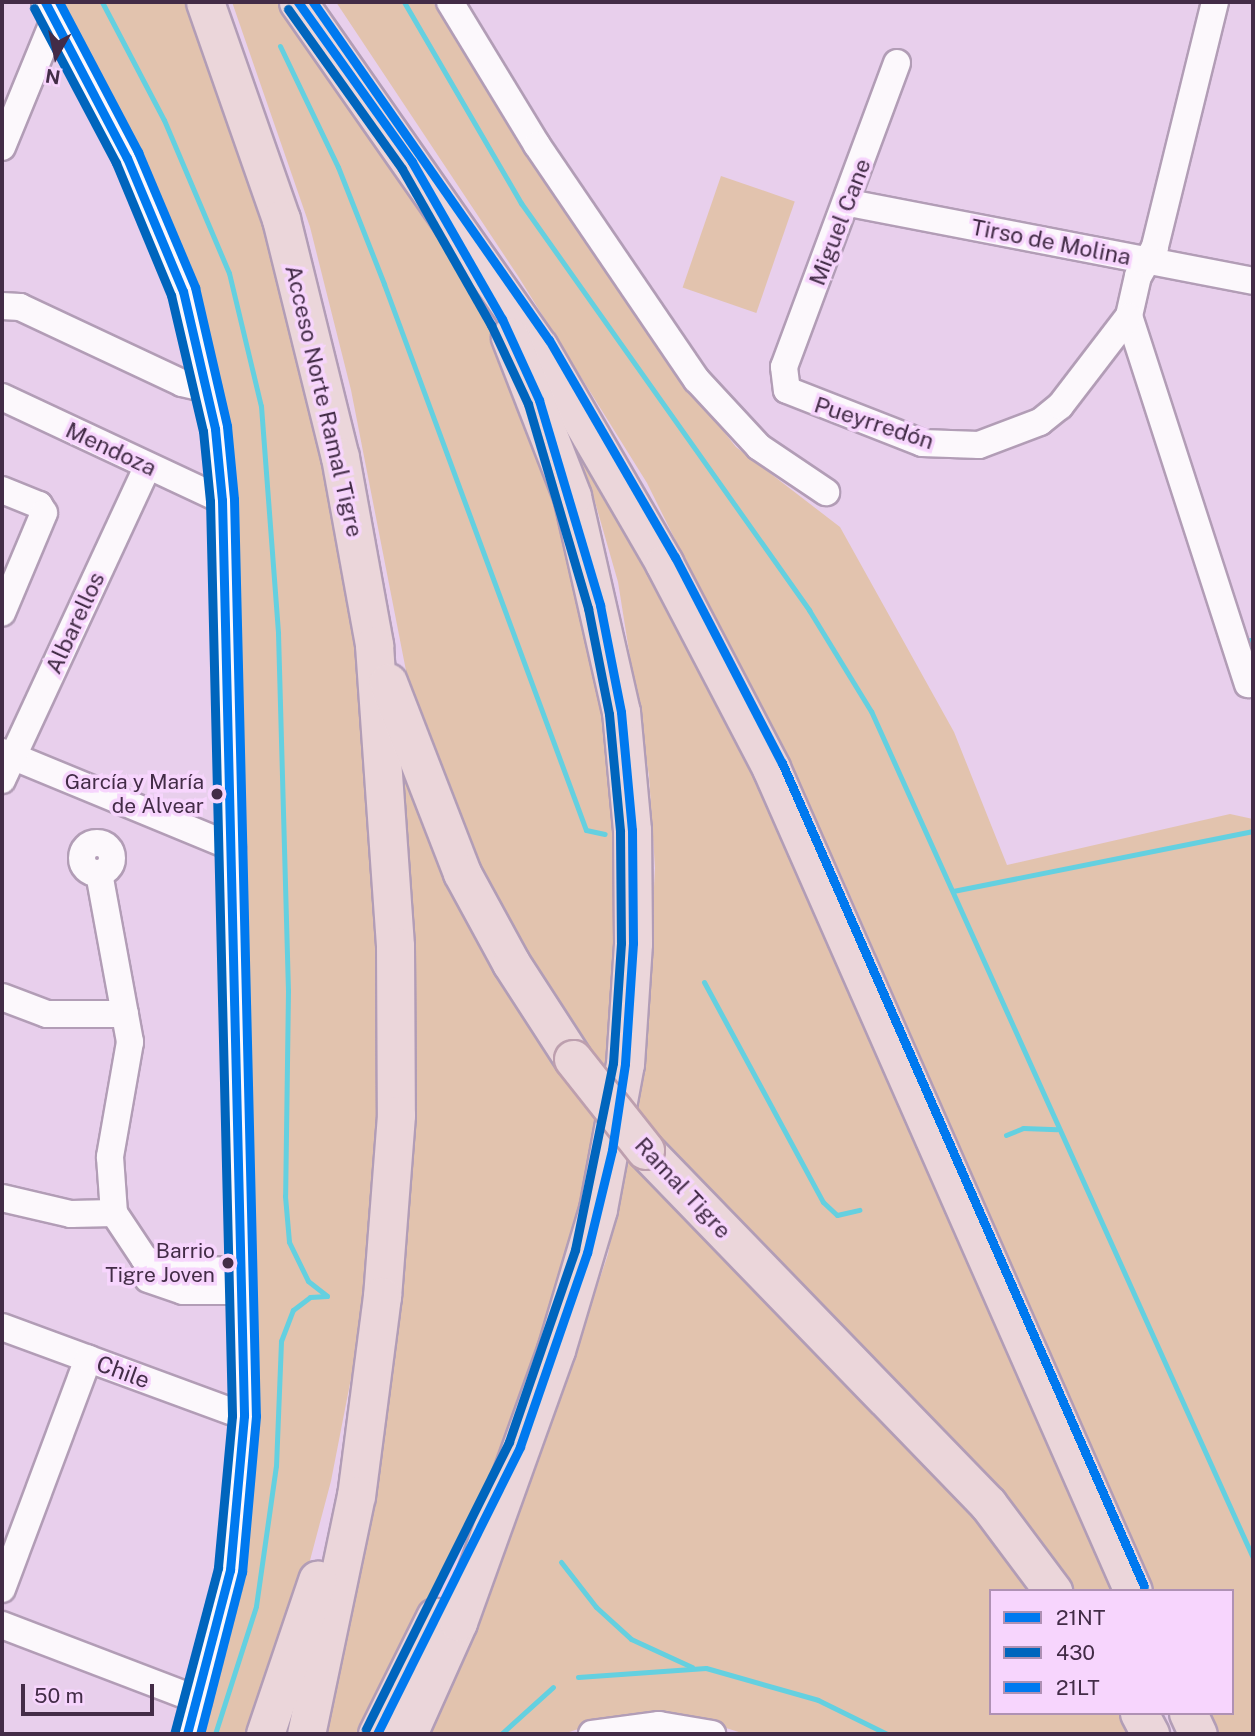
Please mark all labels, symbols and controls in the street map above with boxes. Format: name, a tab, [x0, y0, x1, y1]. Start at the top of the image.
north arrow	[21, 21, 91, 91]
text: N	[44, 65, 62, 89]
street label: Miguel Cane	[803, 155, 877, 289]
street label: Tirso de Molina	[968, 213, 1134, 271]
street label: Acceso Norte Ramal Tigre	[279, 262, 369, 540]
street label: Pueyrredón	[811, 391, 937, 455]
street label: Mendoza	[61, 416, 161, 482]
street label: Albarellos	[39, 568, 111, 678]
place label: García y María de Alvear	[64, 769, 204, 819]
marker: García y María de Alvear	[210, 787, 224, 801]
street label: Ramal Tigre	[629, 1132, 737, 1244]
place label: Barrio Tigre Joven	[105, 1238, 215, 1288]
marker: Barrio Tigre Joven	[221, 1256, 235, 1270]
street label: Chile	[93, 1350, 153, 1394]
legend	[989, 1589, 1234, 1715]
text: 21NT	[1056, 1605, 1105, 1630]
text: 430	[1056, 1640, 1095, 1665]
scale bar	[24, 1670, 158, 1714]
text: 21LT	[1056, 1675, 1100, 1700]
text: 50 m	[34, 1683, 84, 1708]

